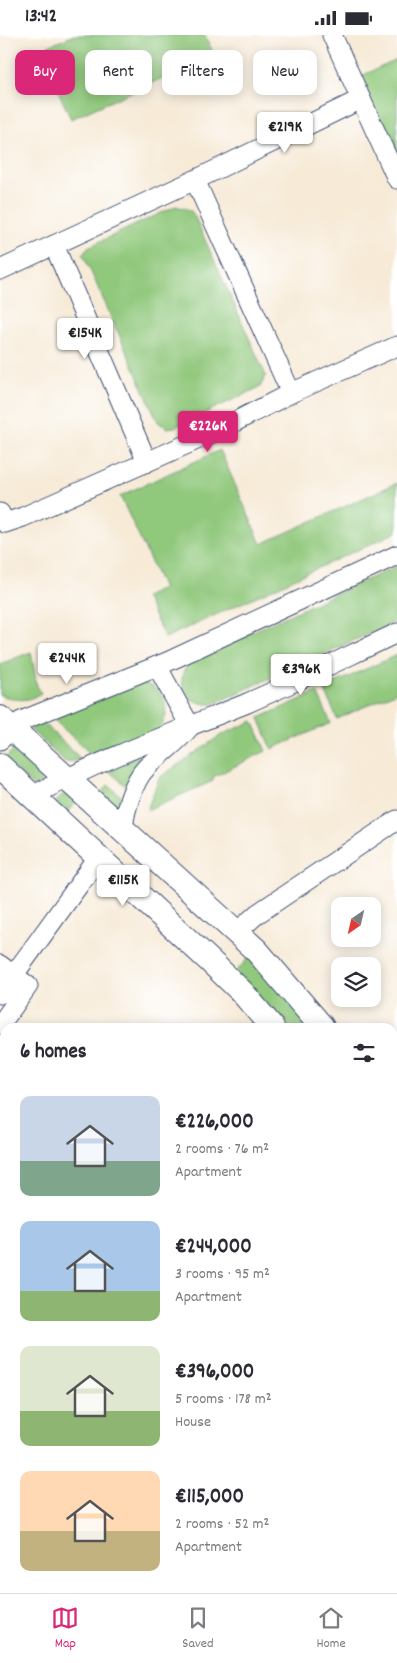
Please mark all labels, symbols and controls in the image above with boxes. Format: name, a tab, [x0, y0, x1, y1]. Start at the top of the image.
text: 13:42	[25, 4, 57, 31]
chip: Buy	[15, 50, 75, 95]
chip: Rent	[85, 50, 152, 95]
chip: Filters	[162, 50, 243, 95]
chip: New	[253, 50, 317, 95]
pin: €219K	[250, 111, 320, 154]
text: €219K	[268, 116, 302, 139]
pin: €154K	[50, 317, 120, 360]
text: €154K	[68, 322, 102, 345]
pin: €226K	[173, 411, 243, 453]
text: €226K	[189, 415, 227, 438]
pin: €244K	[32, 643, 102, 685]
text: €244K	[49, 647, 85, 670]
pin: €396K	[266, 653, 336, 696]
text: €396K	[282, 658, 320, 681]
pin: €115K	[88, 865, 158, 907]
text: €115K	[108, 869, 138, 892]
north arrow	[331, 897, 381, 947]
map controls	[331, 897, 381, 1007]
button: layers	[331, 957, 381, 1007]
text: 6 homes	[20, 1038, 87, 1068]
icon: filters	[350, 1039, 378, 1067]
text: €226,000	[175, 1108, 254, 1138]
icon: home	[60, 1116, 120, 1176]
text: 2 rooms · 76 m²	[175, 1138, 269, 1161]
text: Apartment	[175, 1161, 242, 1184]
text: €244,000	[175, 1233, 252, 1263]
icon: home	[60, 1241, 120, 1301]
text: 3 rooms · 95 m²	[175, 1263, 270, 1286]
text: Apartment	[175, 1286, 242, 1309]
text: €396,000	[175, 1358, 254, 1388]
icon: home	[60, 1366, 120, 1426]
text: 5 rooms · 178 m²	[175, 1388, 272, 1411]
text: House	[175, 1411, 211, 1434]
text: €115,000	[175, 1483, 244, 1513]
icon: home	[60, 1491, 120, 1551]
text: 2 rooms · 52 m²	[175, 1513, 269, 1536]
text: Apartment	[175, 1536, 242, 1559]
tab: Map	[51, 1604, 79, 1654]
tab: Saved	[182, 1604, 214, 1654]
tab: Home	[316, 1604, 346, 1654]

